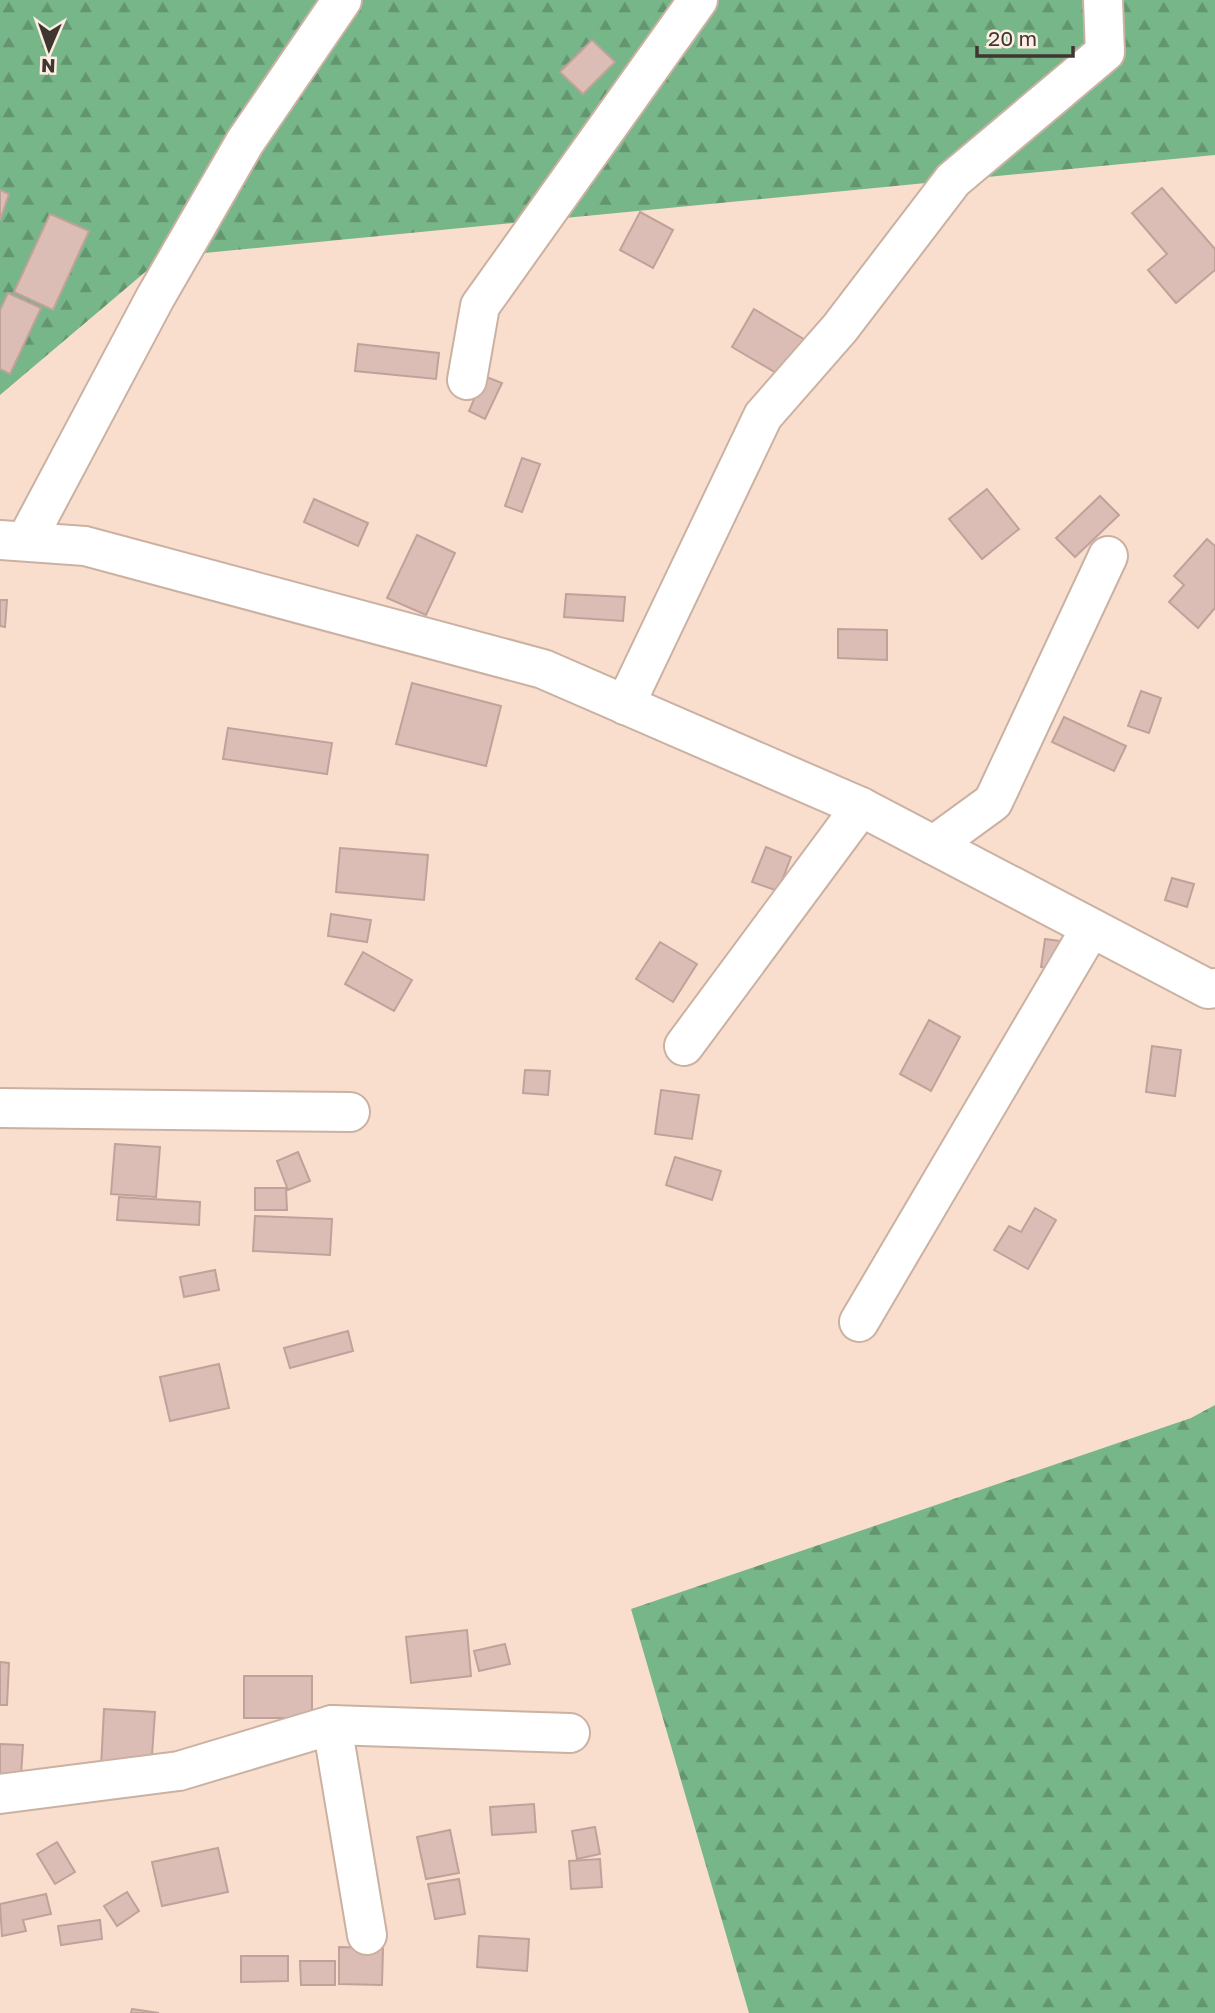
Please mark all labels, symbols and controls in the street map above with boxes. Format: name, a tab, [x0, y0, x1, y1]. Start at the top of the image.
north arrow	[14, 14, 84, 84]
scale bar	[977, 14, 1073, 58]
text: 20 m	[988, 25, 1037, 51]
text: N	[41, 55, 56, 78]

